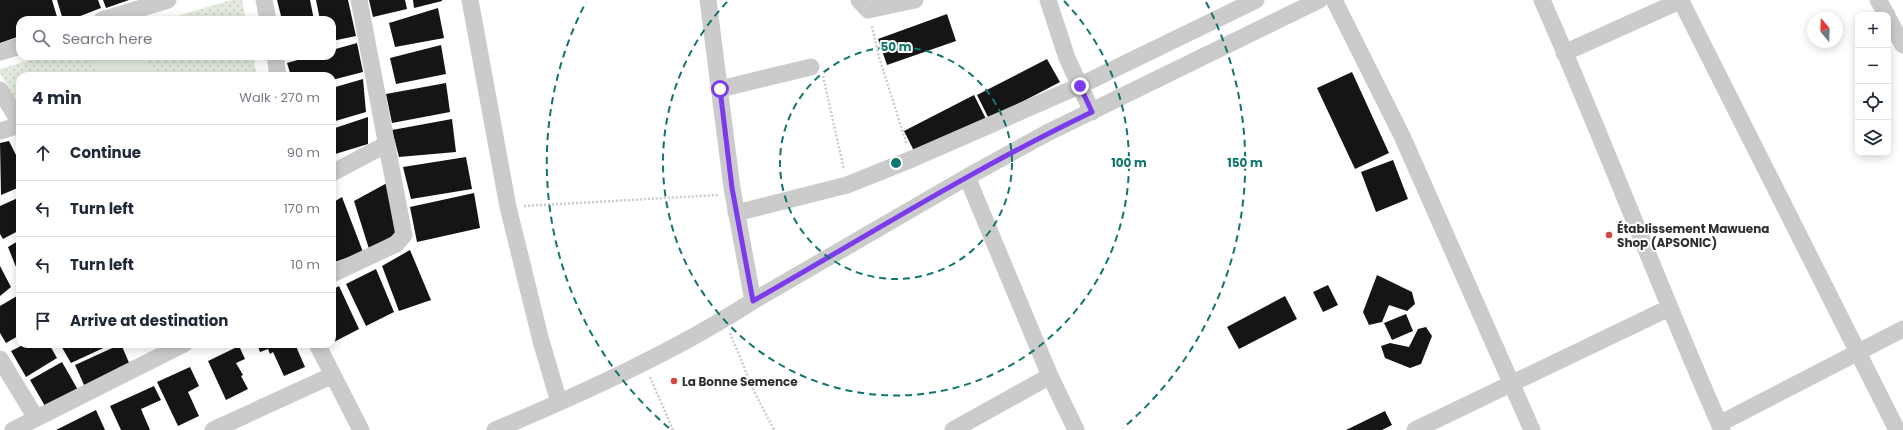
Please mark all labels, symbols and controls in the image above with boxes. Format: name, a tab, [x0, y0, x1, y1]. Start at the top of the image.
north arrow	[1807, 12, 1843, 48]
map controls	[1855, 12, 1891, 156]
button: +	[1855, 12, 1891, 48]
search box	[16, 16, 336, 60]
icon: search	[30, 27, 52, 49]
text: Search here	[62, 28, 152, 49]
text: 50 m	[881, 38, 912, 55]
button: −	[1855, 48, 1891, 84]
route end	[1071, 77, 1089, 95]
route start	[711, 80, 729, 98]
button: locate	[1855, 84, 1891, 120]
text: 4 min	[32, 86, 82, 110]
text: Walk · 270 m	[239, 88, 320, 107]
button: layers	[1855, 120, 1891, 156]
icon: ahead	[32, 142, 54, 164]
text: Continue	[70, 142, 141, 163]
text: 90 m	[287, 143, 320, 162]
text: 100 m	[1111, 154, 1147, 171]
text: 150 m	[1227, 154, 1263, 171]
centre of rings	[889, 156, 903, 170]
icon: left	[32, 198, 54, 220]
text: Turn left	[70, 198, 134, 219]
text: 170 m	[284, 199, 320, 218]
place label: Établissement Mawuena Shop (APSONIC)	[1617, 220, 1769, 251]
marker: Établissement Mawuena Shop (APSONIC)	[1604, 230, 1614, 240]
icon: left	[32, 254, 54, 276]
text: Turn left	[70, 254, 134, 275]
text: 10 m	[291, 255, 320, 274]
icon: arrive	[32, 310, 54, 332]
text: Arrive at destination	[70, 310, 228, 331]
place label: La Bonne Semence	[682, 373, 798, 390]
marker: La Bonne Semence	[669, 376, 679, 386]

